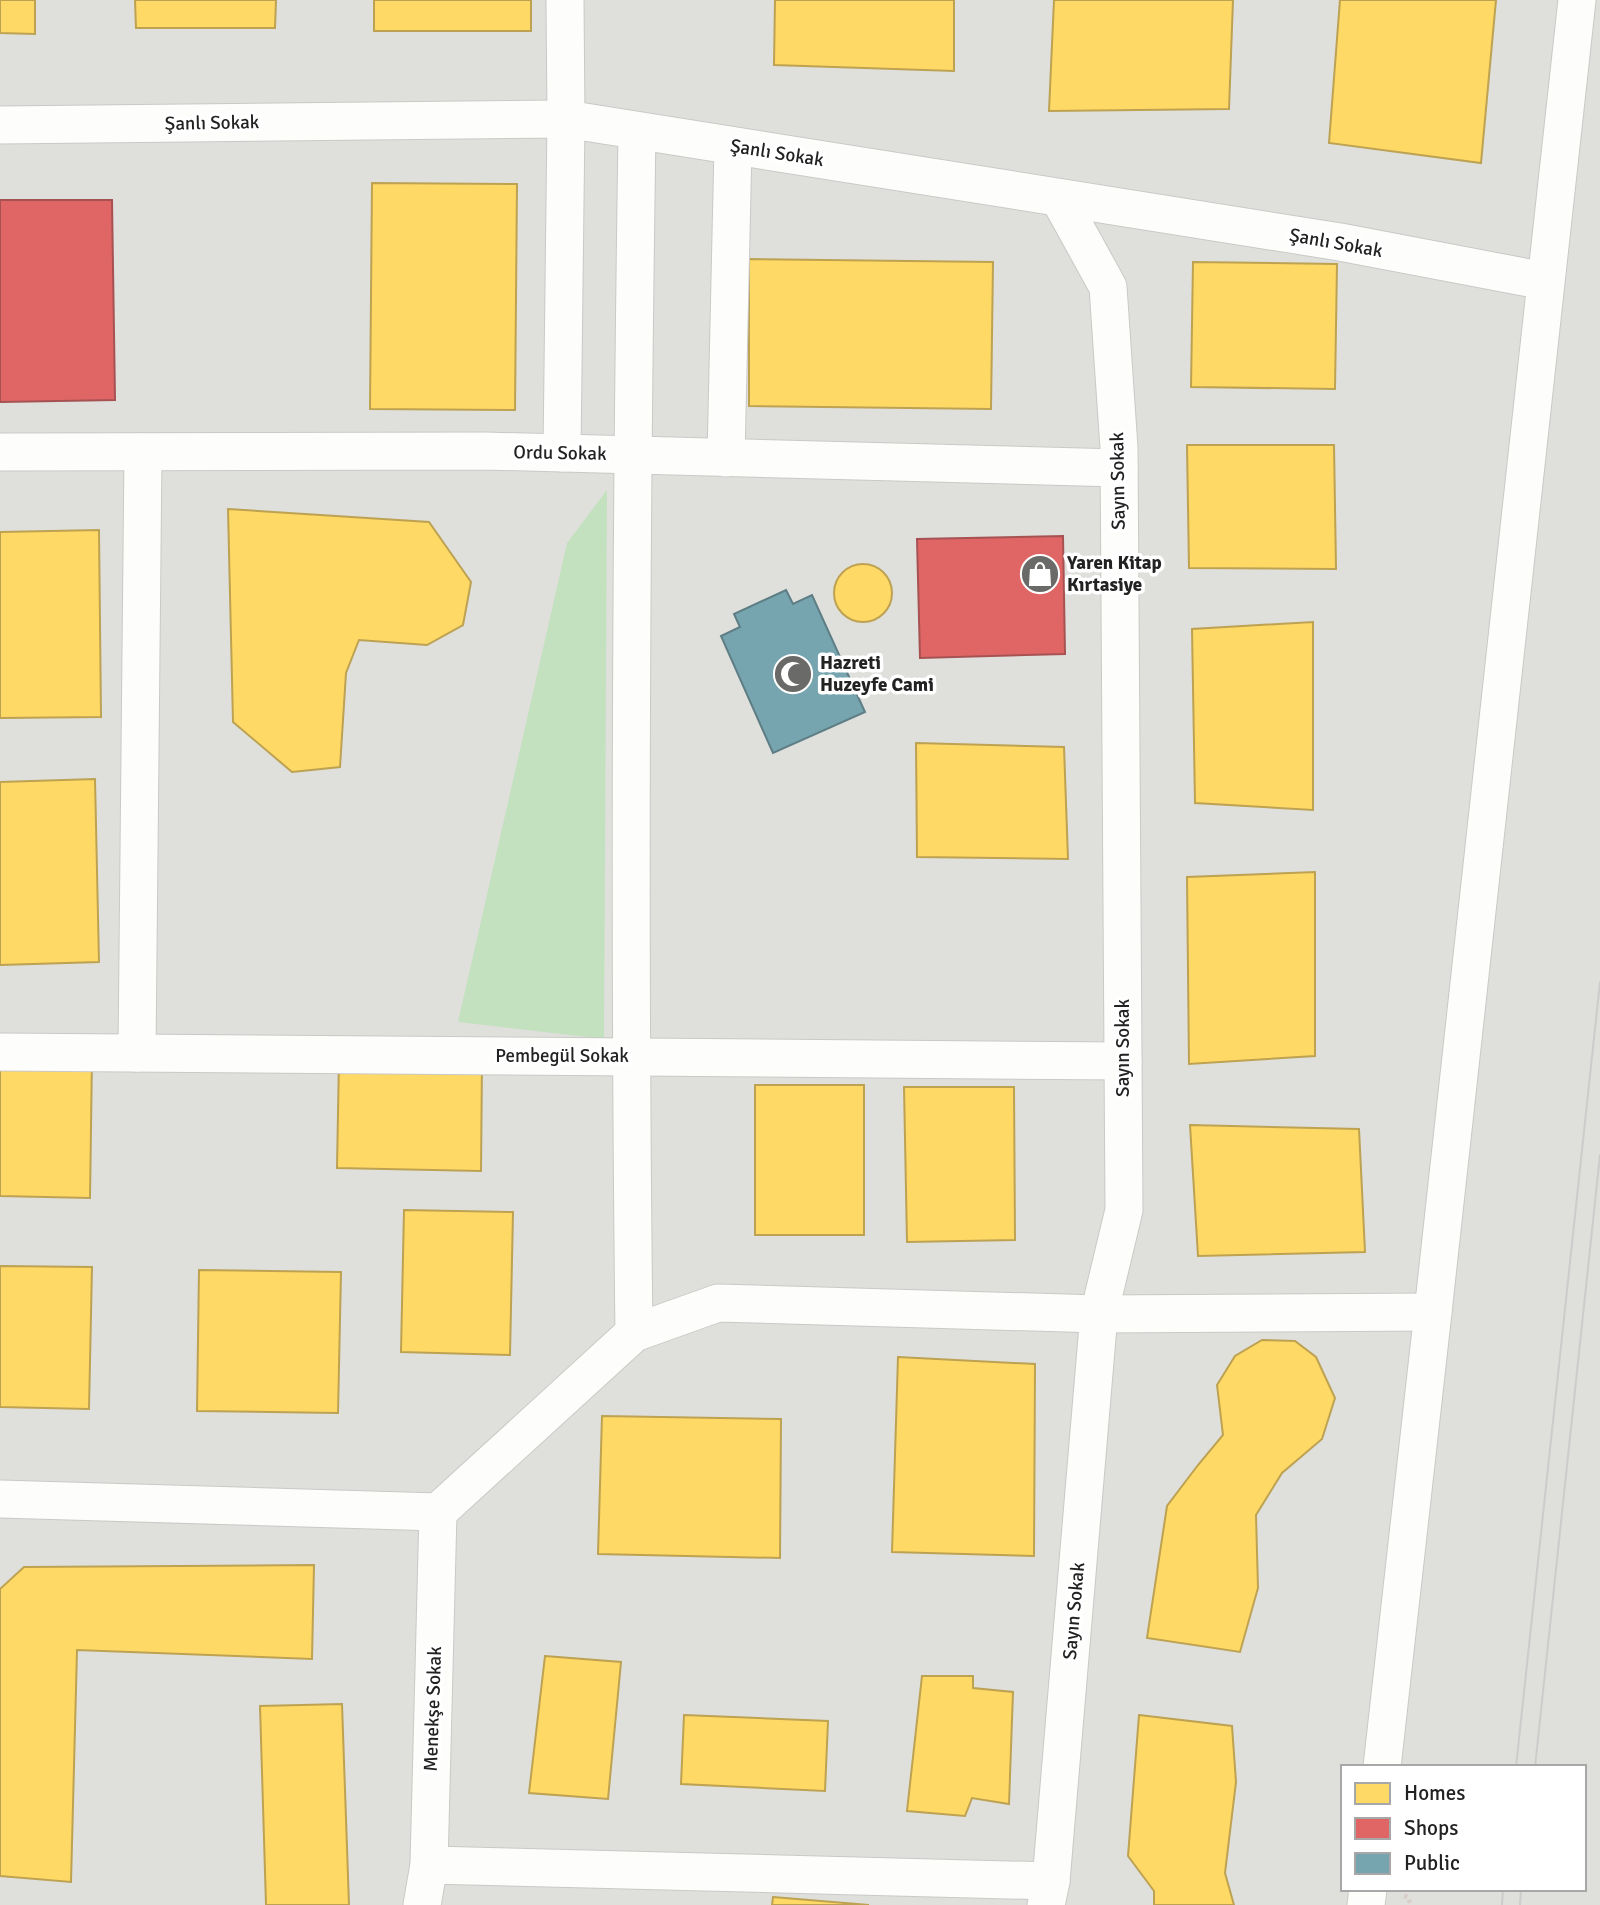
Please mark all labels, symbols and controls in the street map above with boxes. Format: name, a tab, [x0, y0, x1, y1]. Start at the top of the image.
street label: Şanlı Sokak	[165, 110, 260, 136]
street label: Şanlı Sokak	[728, 134, 826, 172]
street label: Şanlı Sokak	[1287, 223, 1385, 263]
street label: Sayın Sokak	[1105, 431, 1131, 530]
street label: Ordu Sokak	[513, 440, 607, 466]
place label: Yaren Kitap Kırtasiye	[1066, 551, 1162, 597]
shop icon: Yaren Kitap Kırtasiye	[1019, 553, 1061, 595]
place label: Hazreti Huzeyfe Cami	[820, 651, 934, 697]
mosque icon: Hazreti Huzeyfe Cami	[772, 653, 814, 695]
street label: Sayın Sokak	[1111, 999, 1135, 1097]
street label: Pembegül Sokak	[495, 1044, 629, 1068]
street label: Sayın Sokak	[1058, 1561, 1090, 1661]
street label: Menekşe Sokak	[419, 1645, 447, 1772]
legend	[1341, 1765, 1586, 1891]
text: Homes	[1404, 1780, 1466, 1806]
text: Shops	[1404, 1815, 1458, 1841]
text: Public	[1404, 1850, 1460, 1876]

